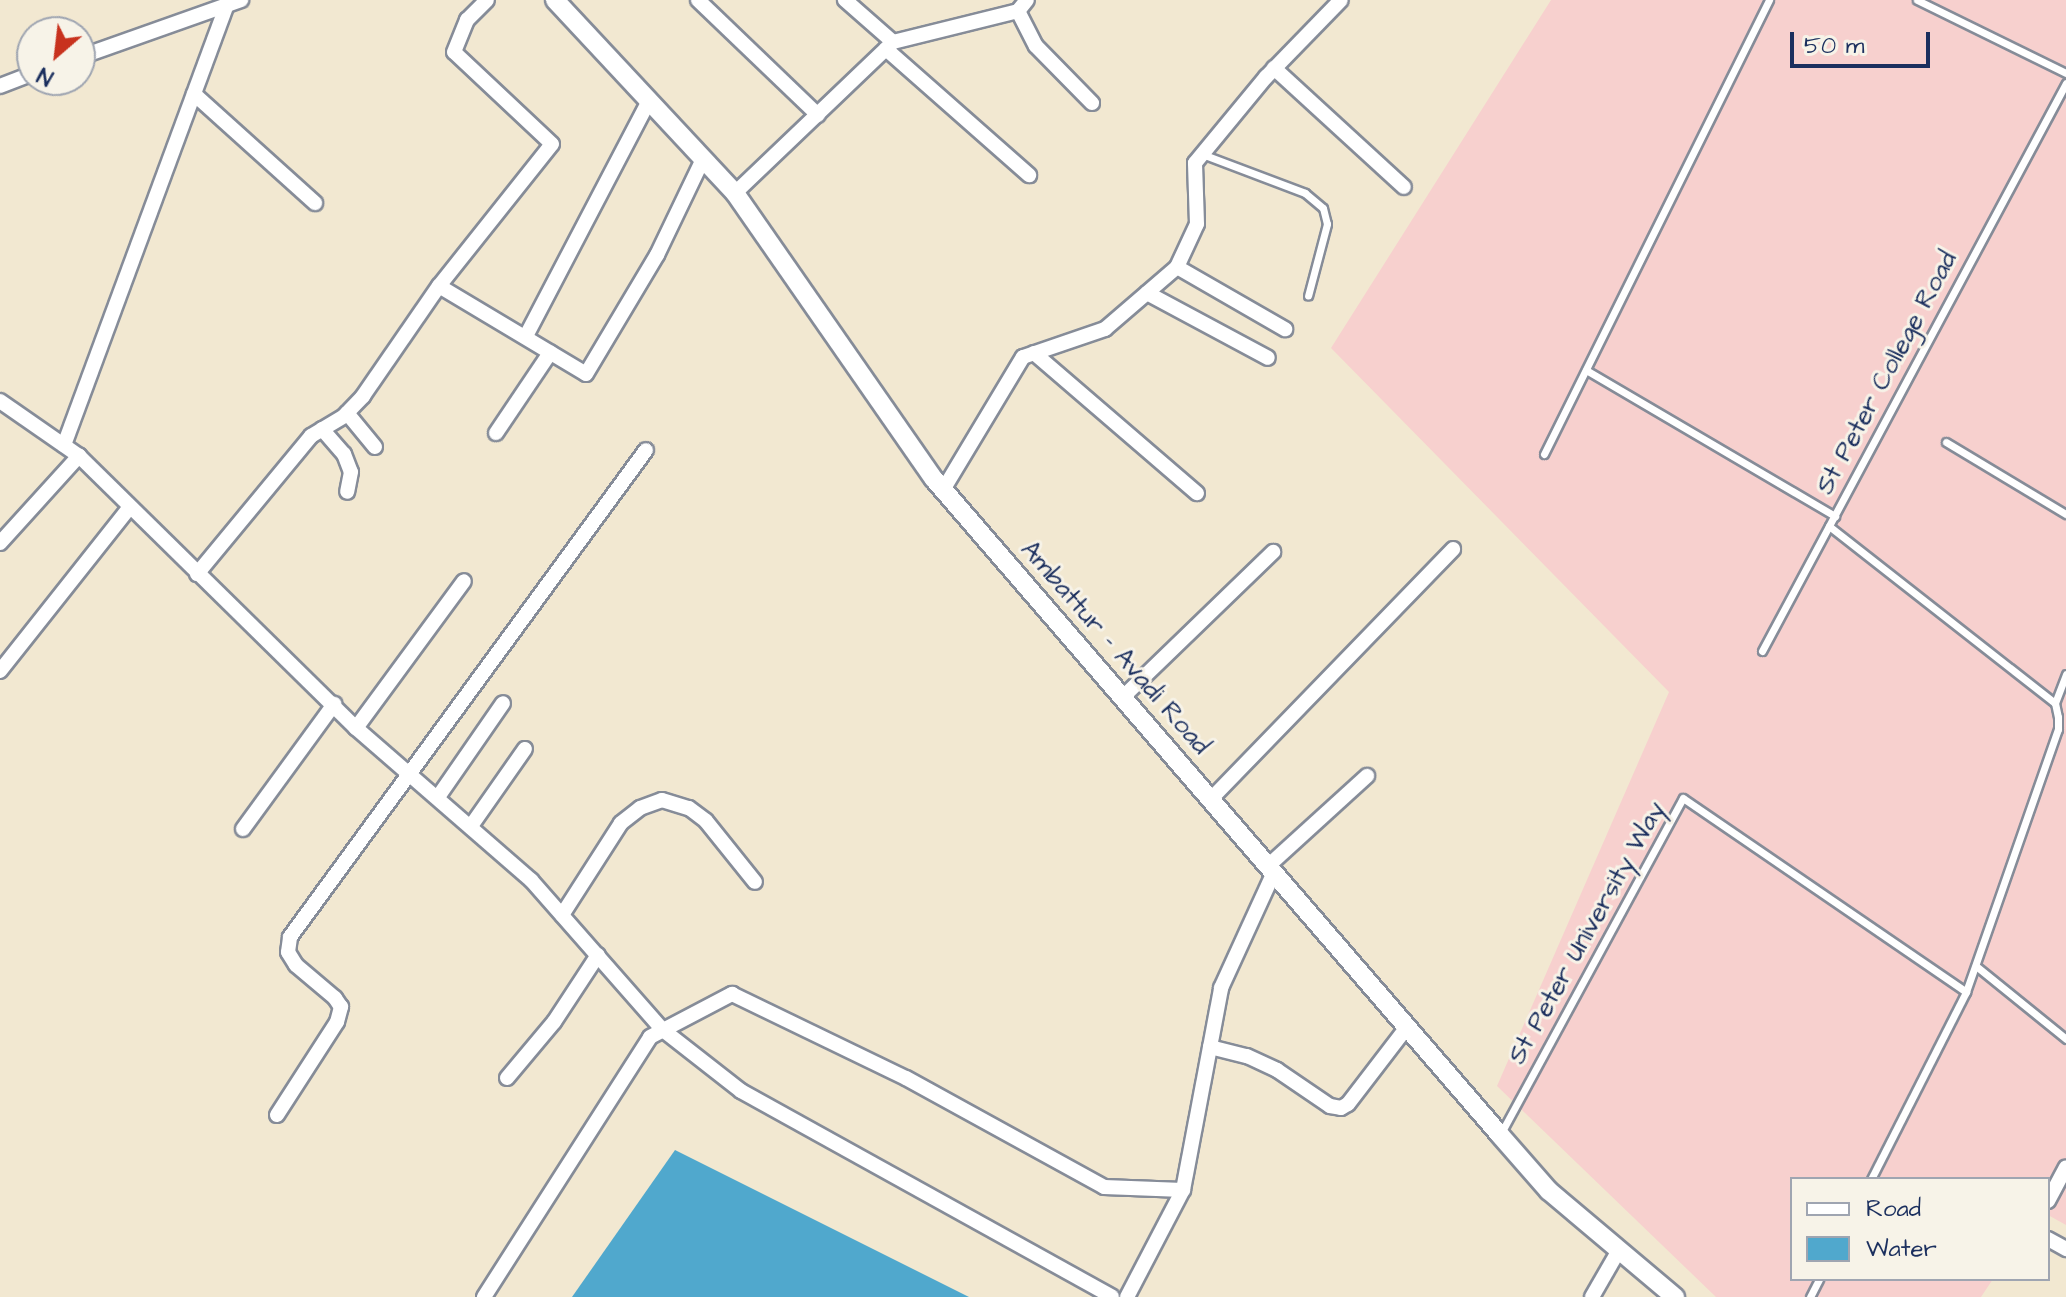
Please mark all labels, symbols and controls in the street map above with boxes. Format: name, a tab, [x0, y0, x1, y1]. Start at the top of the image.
north arrow	[16, 16, 96, 96]
scale bar	[1794, 16, 1934, 66]
text: 50 m	[1804, 29, 1864, 63]
text: N	[32, 59, 59, 93]
street label: St Peter College Road	[1810, 246, 1964, 500]
street label: Ambattur - Avadi Road	[1014, 535, 1216, 761]
street label: St Peter University Way	[1502, 796, 1672, 1070]
legend	[1790, 1177, 2050, 1281]
text: Road	[1866, 1192, 1921, 1226]
text: Water	[1866, 1232, 1937, 1266]

